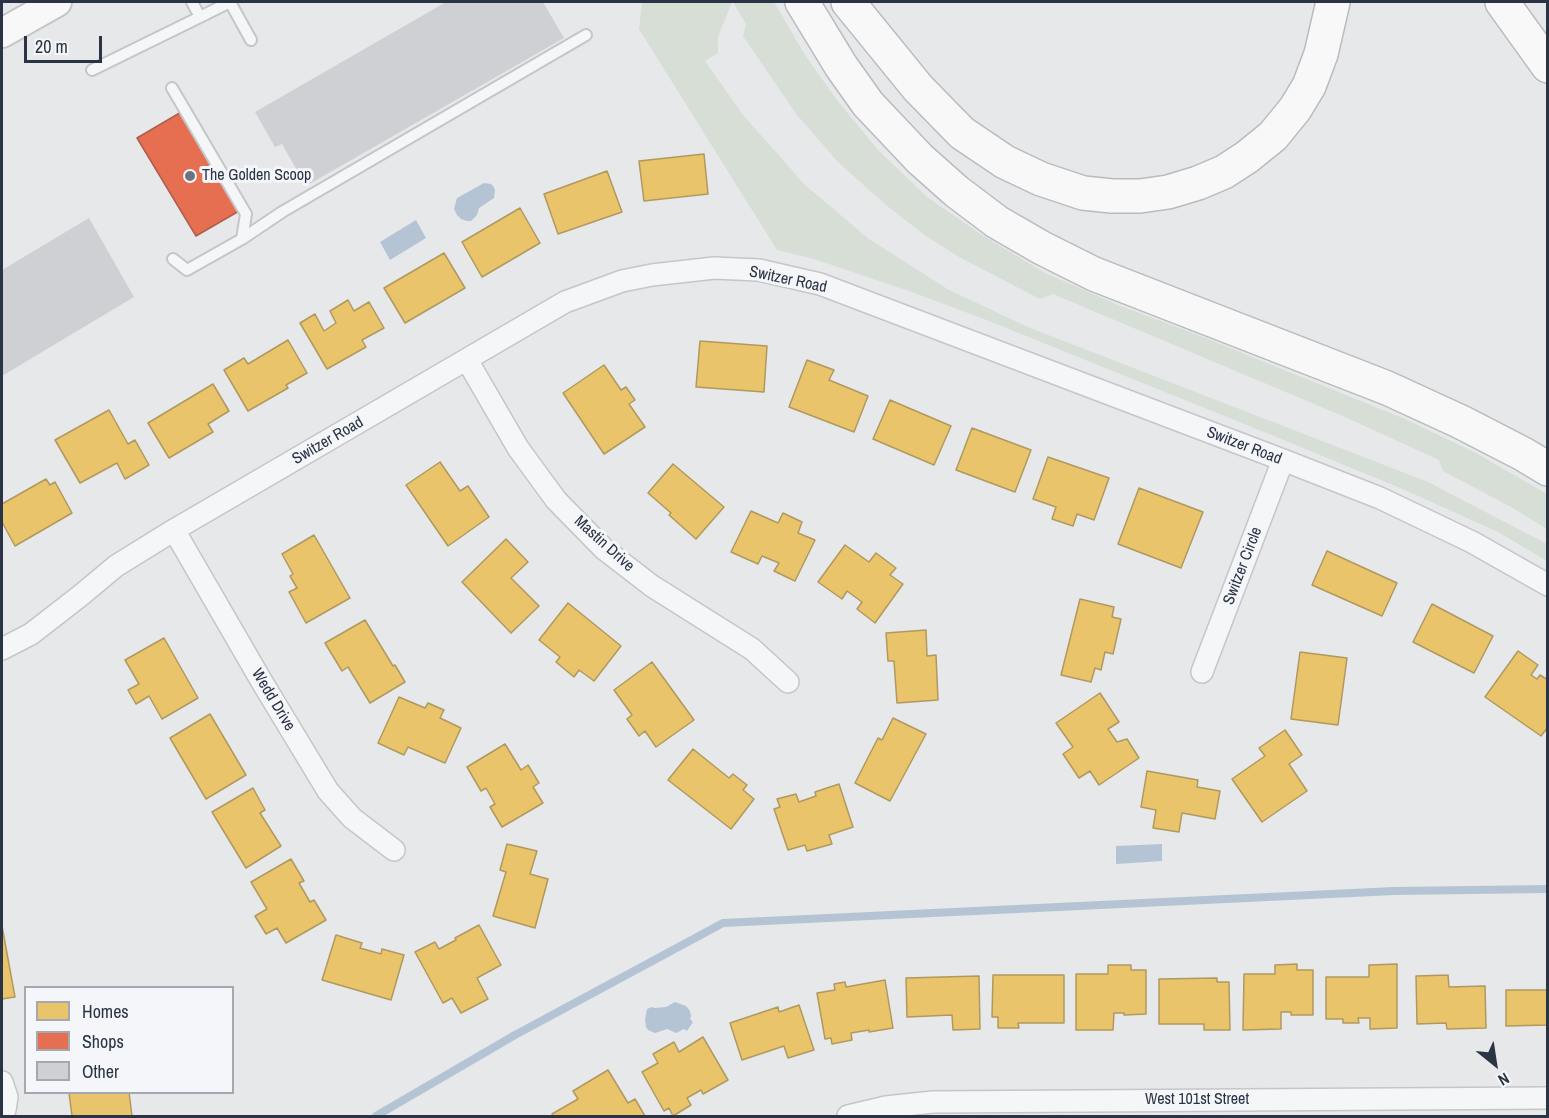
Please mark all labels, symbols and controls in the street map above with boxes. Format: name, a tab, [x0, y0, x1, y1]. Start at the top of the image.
scale bar	[27, 24, 105, 62]
text: 20 m	[35, 34, 68, 59]
place label: The Golden Scoop	[202, 166, 311, 186]
marker: The Golden Scoop	[183, 169, 197, 183]
street label: Switzer Road	[747, 262, 829, 298]
street label: Switzer Road	[289, 413, 367, 469]
street label: Switzer Road	[1204, 423, 1284, 469]
street label: Mastin Drive	[570, 512, 638, 576]
street label: Switzer Circle	[1219, 524, 1267, 608]
street label: Wedd Drive	[247, 665, 299, 735]
legend	[24, 986, 234, 1094]
text: Homes	[82, 999, 129, 1024]
text: Shops	[82, 1029, 124, 1054]
north arrow	[1465, 1034, 1525, 1094]
text: Other	[82, 1059, 119, 1084]
text: N	[1494, 1068, 1514, 1091]
street label: West 101st Street	[1145, 1090, 1249, 1110]

